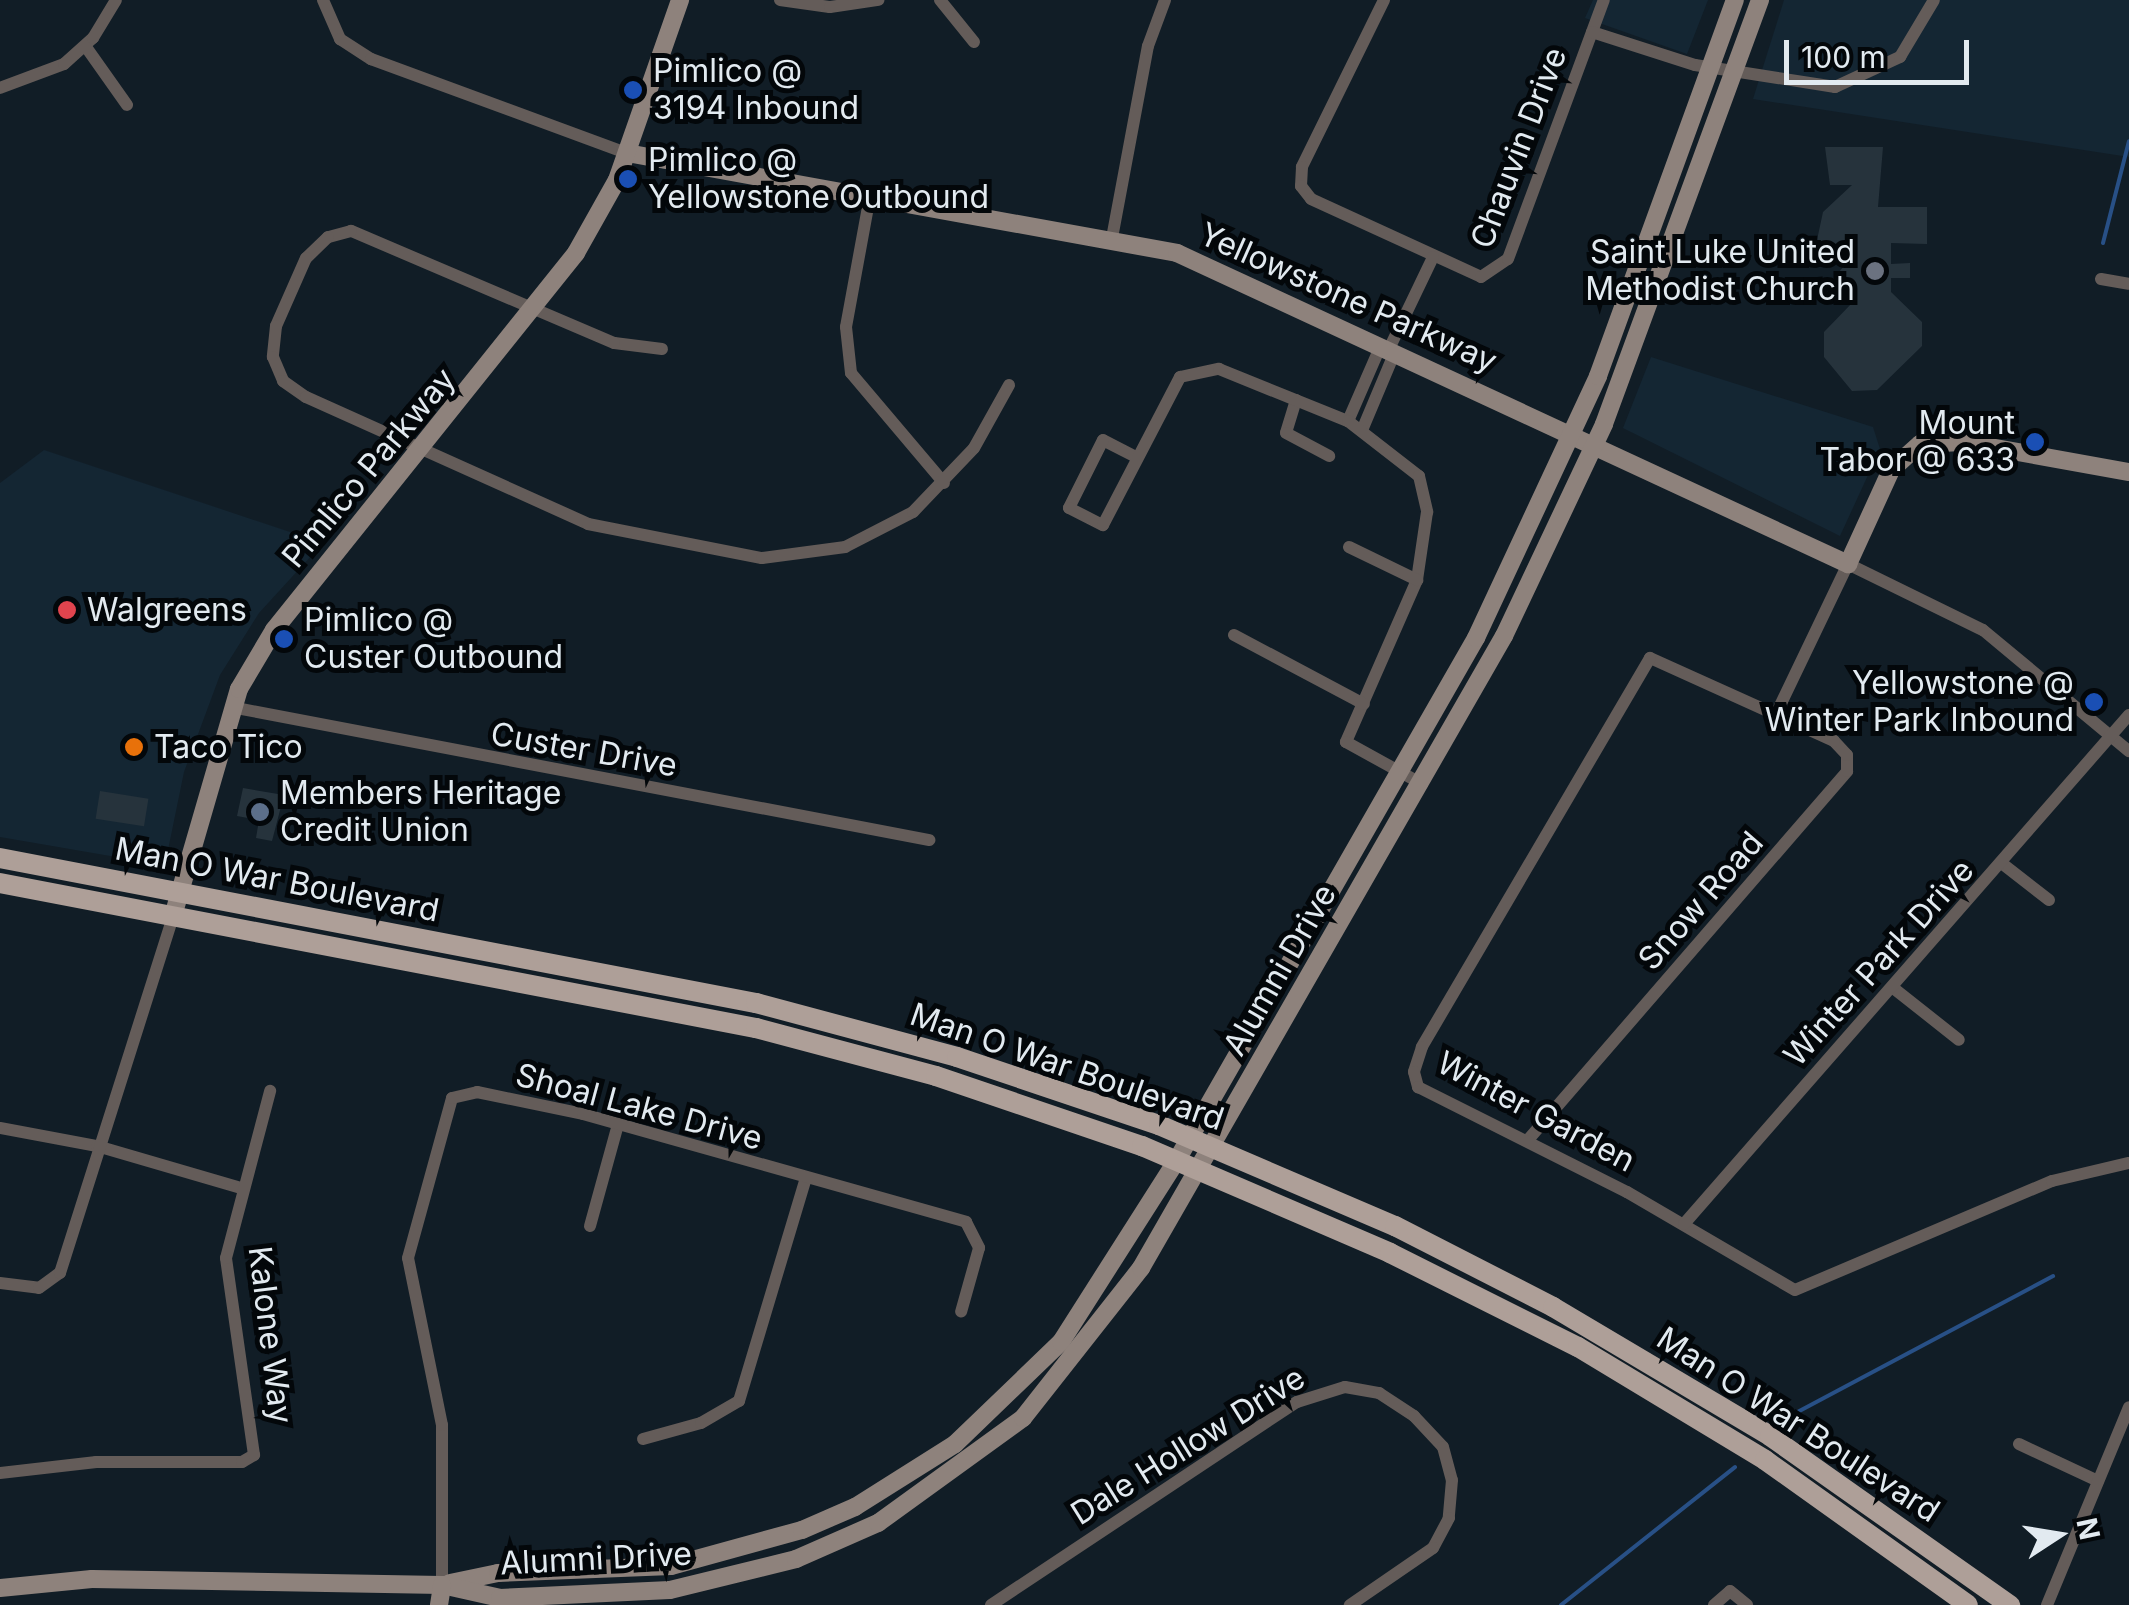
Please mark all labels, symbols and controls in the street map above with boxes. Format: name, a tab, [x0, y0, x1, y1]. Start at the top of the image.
scale bar	[1789, 20, 1974, 82]
text: 100 m	[1801, 39, 1886, 75]
street label: Chauvin Drive	[1463, 42, 1575, 254]
place label: Pimlico @ 3194 Inbound	[653, 53, 859, 128]
marker: Pimlico @ 3194 Inbound	[622, 79, 644, 101]
place label: Pimlico @ Yellowstone Outbound	[648, 142, 989, 217]
marker: Pimlico @ Yellowstone Outbound	[617, 168, 639, 190]
street label: Yellowstone Parkway	[1193, 215, 1503, 381]
place label: Saint Luke United Methodist Church	[1585, 234, 1855, 309]
marker: Saint Luke United Methodist Church	[1864, 260, 1886, 282]
street label: Pimlico Parkway	[274, 361, 464, 575]
place label: Mount Tabor @ 633	[1820, 405, 2015, 480]
marker: Mount Tabor @ 633	[2024, 431, 2046, 453]
place label: Walgreens	[87, 591, 247, 629]
marker: Walgreens	[56, 599, 78, 621]
place label: Pimlico @ Custer Outbound	[304, 602, 563, 677]
marker: Pimlico @ Custer Outbound	[273, 628, 295, 650]
place label: Yellowstone @ Winter Park Inbound	[1765, 665, 2074, 740]
marker: Yellowstone @ Winter Park Inbound	[2083, 691, 2105, 713]
street label: Custer Drive	[488, 715, 680, 785]
place label: Taco Tico	[154, 728, 303, 766]
marker: Taco Tico	[123, 736, 145, 758]
place label: Members Heritage Credit Union	[280, 775, 561, 850]
marker: Members Heritage Credit Union	[249, 801, 271, 823]
street label: Snow Road	[1631, 824, 1771, 978]
street label: Man O War Boulevard	[112, 830, 442, 930]
street label: Winter Park Drive	[1776, 852, 1982, 1074]
street label: Alumni Drive	[1215, 877, 1345, 1063]
street label: Man O War Boulevard	[905, 995, 1229, 1139]
street label: Winter Garden	[1430, 1044, 1642, 1180]
street label: Shoal Lake Drive	[512, 1056, 766, 1158]
street label: Kalone Way	[240, 1244, 300, 1426]
street label: Man O War Boulevard	[1650, 1319, 1946, 1531]
street label: Dale Hollow Drive	[1064, 1359, 1312, 1533]
north arrow	[2009, 1485, 2109, 1585]
text: N	[2069, 1515, 2107, 1543]
street label: Alumni Drive	[499, 1535, 693, 1583]

